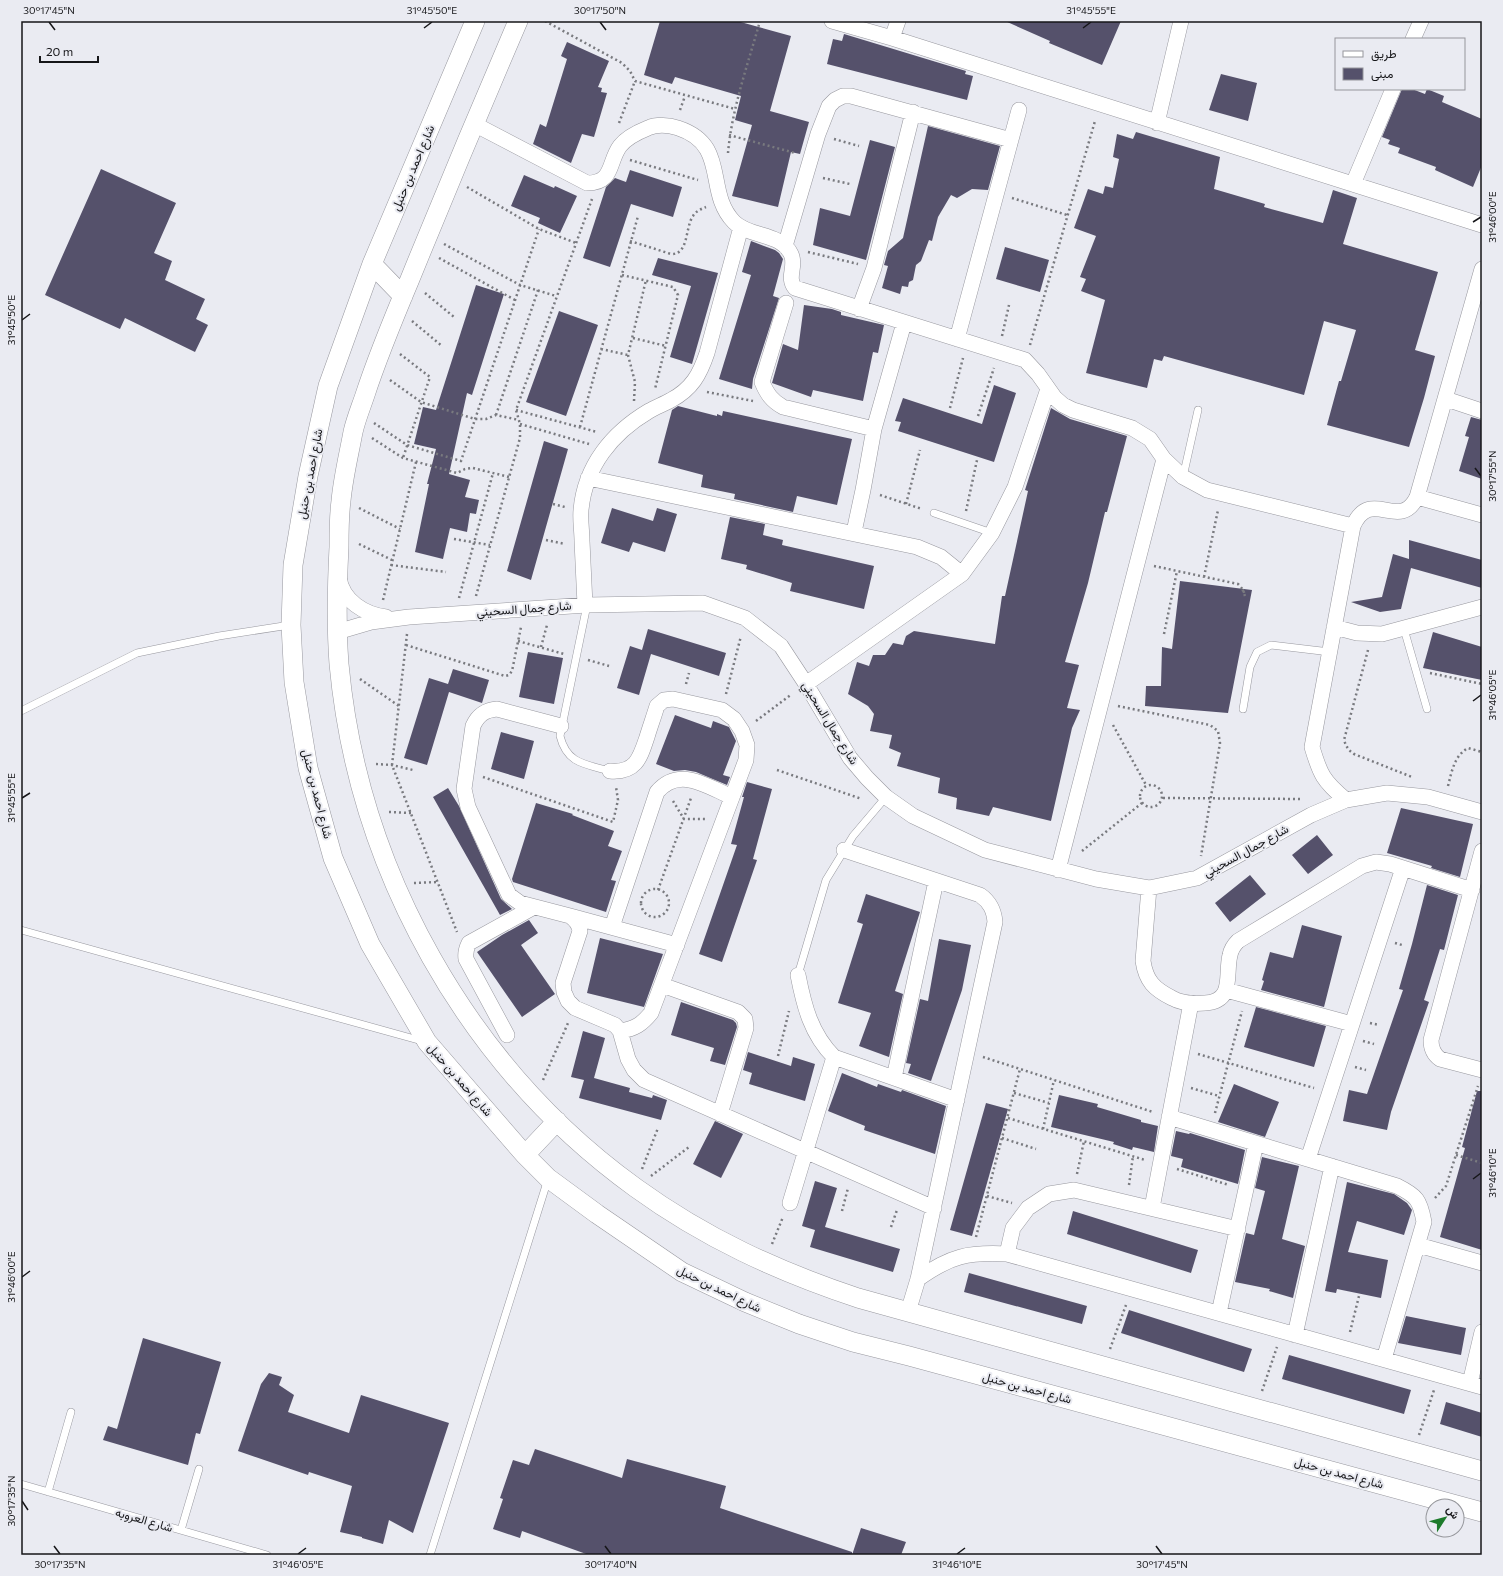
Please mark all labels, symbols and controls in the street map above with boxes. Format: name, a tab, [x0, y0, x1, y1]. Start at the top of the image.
text: 30°17'45"N	[23, 4, 75, 16]
text: 31°45'50"E	[407, 4, 457, 16]
text: 30°17'50"N	[574, 4, 626, 16]
text: 31°45'55"E	[1066, 4, 1116, 16]
scale bar	[40, 38, 98, 64]
legend	[1335, 38, 1465, 90]
text: 20 m	[46, 44, 73, 58]
text: طريق	[1371, 46, 1397, 62]
text: مبنى	[1371, 66, 1393, 82]
street label: شارع احمد بن حنبل	[388, 123, 439, 214]
text: 31°46'00"E	[1486, 191, 1498, 243]
text: 31°45'50"E	[5, 295, 17, 345]
street label: شارع احمد بن حنبل	[293, 428, 328, 521]
text: 30°17'55"N	[1486, 450, 1498, 502]
street label: شارع جمال السحيني	[476, 598, 572, 622]
text: 31°46'05"E	[1486, 670, 1498, 720]
street label: شارع جمال السحيني	[796, 678, 862, 769]
street label: شارع احمد بن حنبل	[297, 748, 336, 841]
text: 31°45'55"E	[5, 773, 17, 823]
street label: شارع جمال السحيني	[1200, 821, 1292, 883]
street label: شارع احمد بن حنبل	[423, 1040, 496, 1120]
text: 31°46'10"E	[1486, 1148, 1498, 1198]
text: 31°46'00"E	[5, 1251, 17, 1303]
street label: شارع احمد بن حنبل	[674, 1262, 764, 1317]
street label: شارع احمد بن حنبل	[980, 1368, 1073, 1409]
street label: شارع احمد بن حنبل	[1292, 1453, 1385, 1494]
text: 30°17'35"N	[5, 1475, 17, 1527]
north arrow	[1425, 1498, 1465, 1538]
text: ش	[1444, 1503, 1463, 1522]
street label: شارع العروبه	[113, 1504, 175, 1537]
text: 30°17'35"N	[34, 1558, 86, 1570]
text: 31°46'05"E	[273, 1558, 323, 1570]
text: 30°17'40"N	[585, 1558, 637, 1570]
text: 31°46'10"E	[932, 1558, 982, 1570]
text: 30°17'45"N	[1136, 1558, 1188, 1570]

